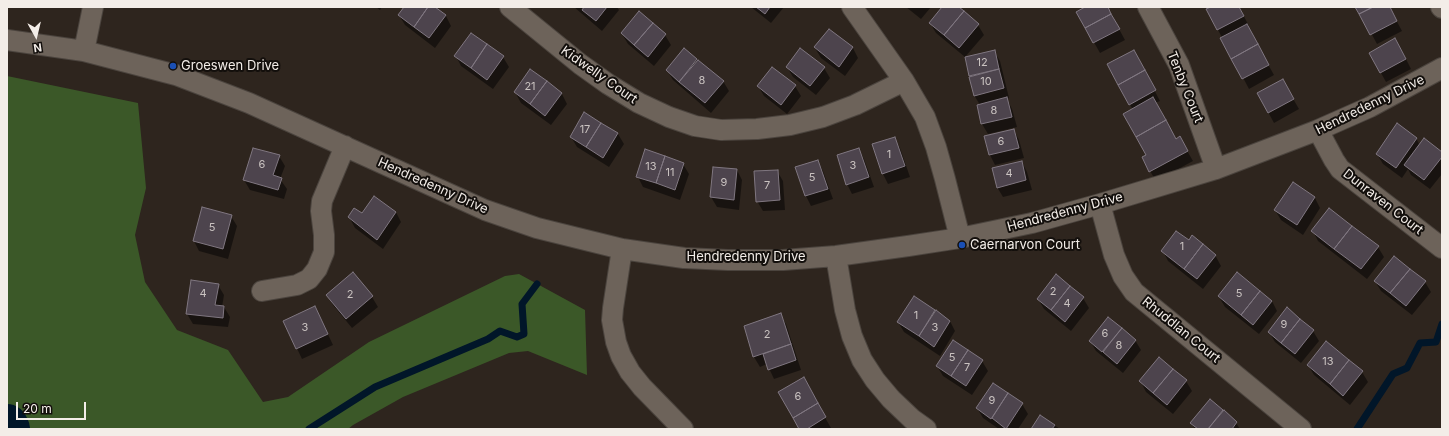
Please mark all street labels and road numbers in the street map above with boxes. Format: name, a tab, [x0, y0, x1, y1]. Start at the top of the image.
street label: Kidwelly Court	[558, 43, 640, 107]
street label: Tenby Court	[1164, 49, 1206, 125]
street label: Hendredenny Drive	[1313, 72, 1427, 138]
street label: Hendredenny Drive	[375, 155, 491, 217]
street label: Dunraven Court	[1340, 166, 1426, 238]
street label: Hendredenny Drive	[1005, 189, 1125, 235]
street label: Hendredenny Drive	[686, 249, 806, 265]
street label: Rhuddlan Court	[1139, 294, 1223, 366]

